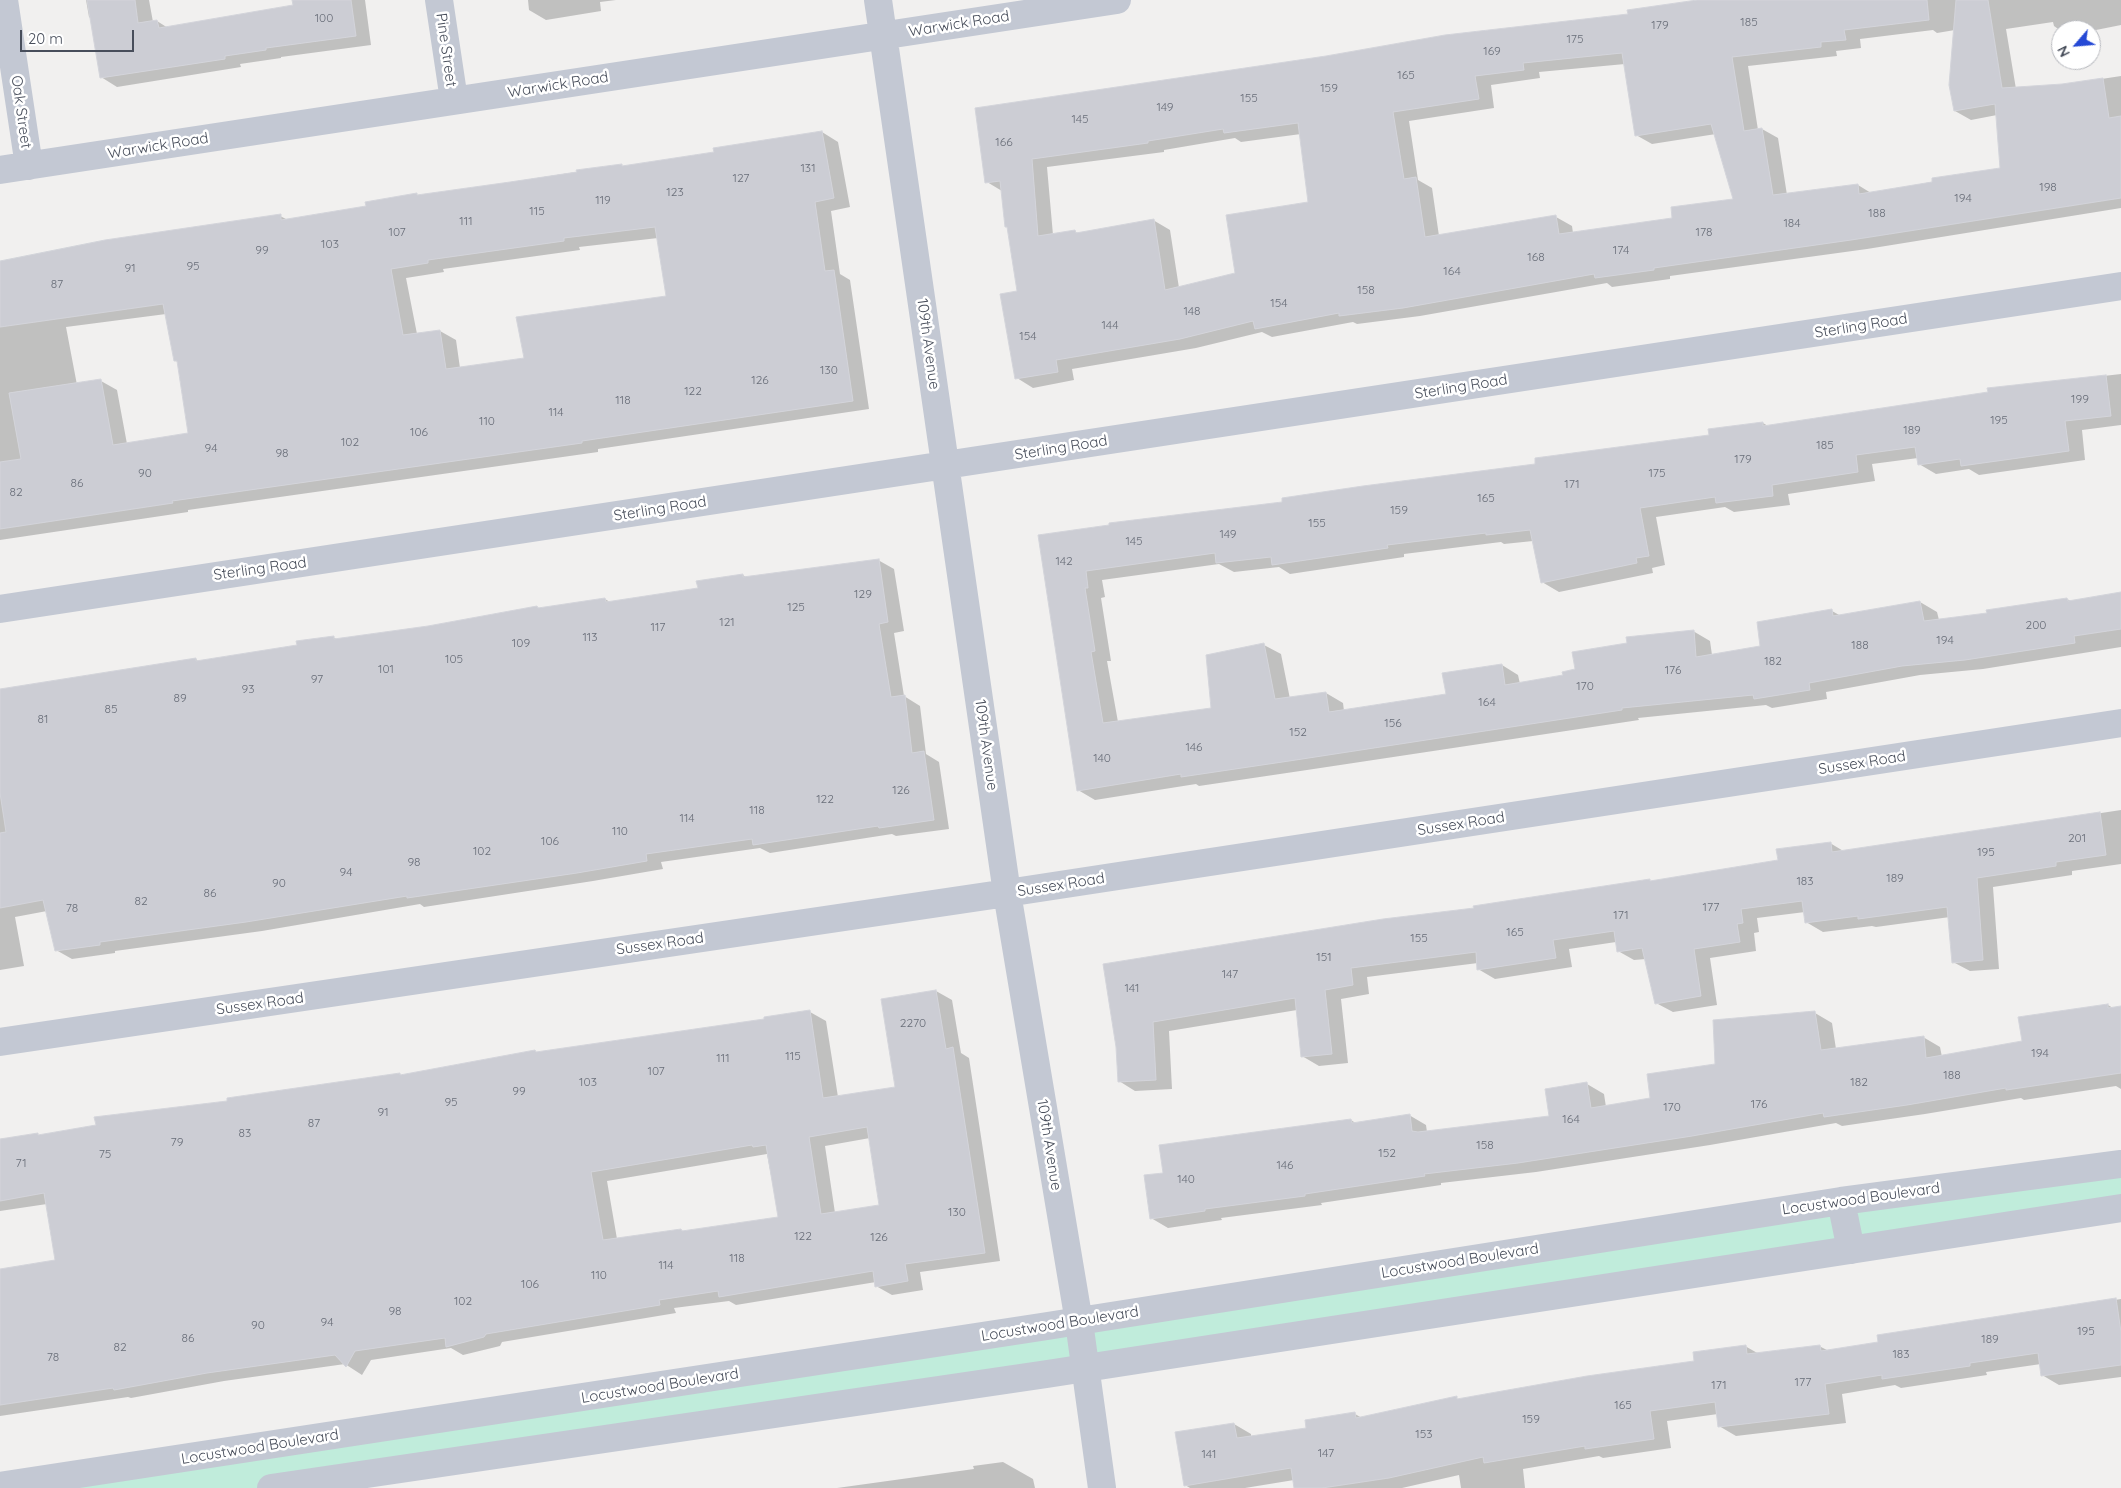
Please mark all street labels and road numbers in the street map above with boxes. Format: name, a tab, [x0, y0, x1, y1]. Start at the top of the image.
street label: Warwick Road	[907, 7, 1011, 41]
street label: Pine Street	[432, 12, 460, 88]
street label: Warwick Road	[506, 68, 610, 102]
street label: Oak Street	[7, 74, 35, 150]
street label: Warwick Road	[106, 129, 210, 163]
street label: 109th Avenue	[913, 297, 943, 391]
street label: Sterling Road	[1813, 310, 1909, 342]
street label: Sterling Road	[1413, 371, 1509, 403]
street label: Sterling Road	[1013, 432, 1109, 464]
street label: Sterling Road	[612, 493, 708, 525]
street label: Sterling Road	[212, 554, 308, 584]
street label: 109th Avenue	[971, 698, 1001, 792]
street label: Sussex Road	[1817, 747, 1907, 779]
street label: Sussex Road	[1416, 808, 1506, 840]
street label: Sussex Road	[1016, 869, 1106, 901]
street label: Sussex Road	[615, 929, 705, 959]
street label: Sussex Road	[215, 989, 305, 1019]
street label: 109th Avenue	[1033, 1098, 1065, 1192]
street label: Locustwood Boulevard	[1781, 1179, 1941, 1219]
street label: Locustwood Boulevard	[1380, 1240, 1540, 1282]
street label: Locustwood Boulevard	[980, 1303, 1140, 1345]
street label: Locustwood Boulevard	[580, 1365, 740, 1407]
street label: Locustwood Boulevard	[180, 1426, 340, 1468]

